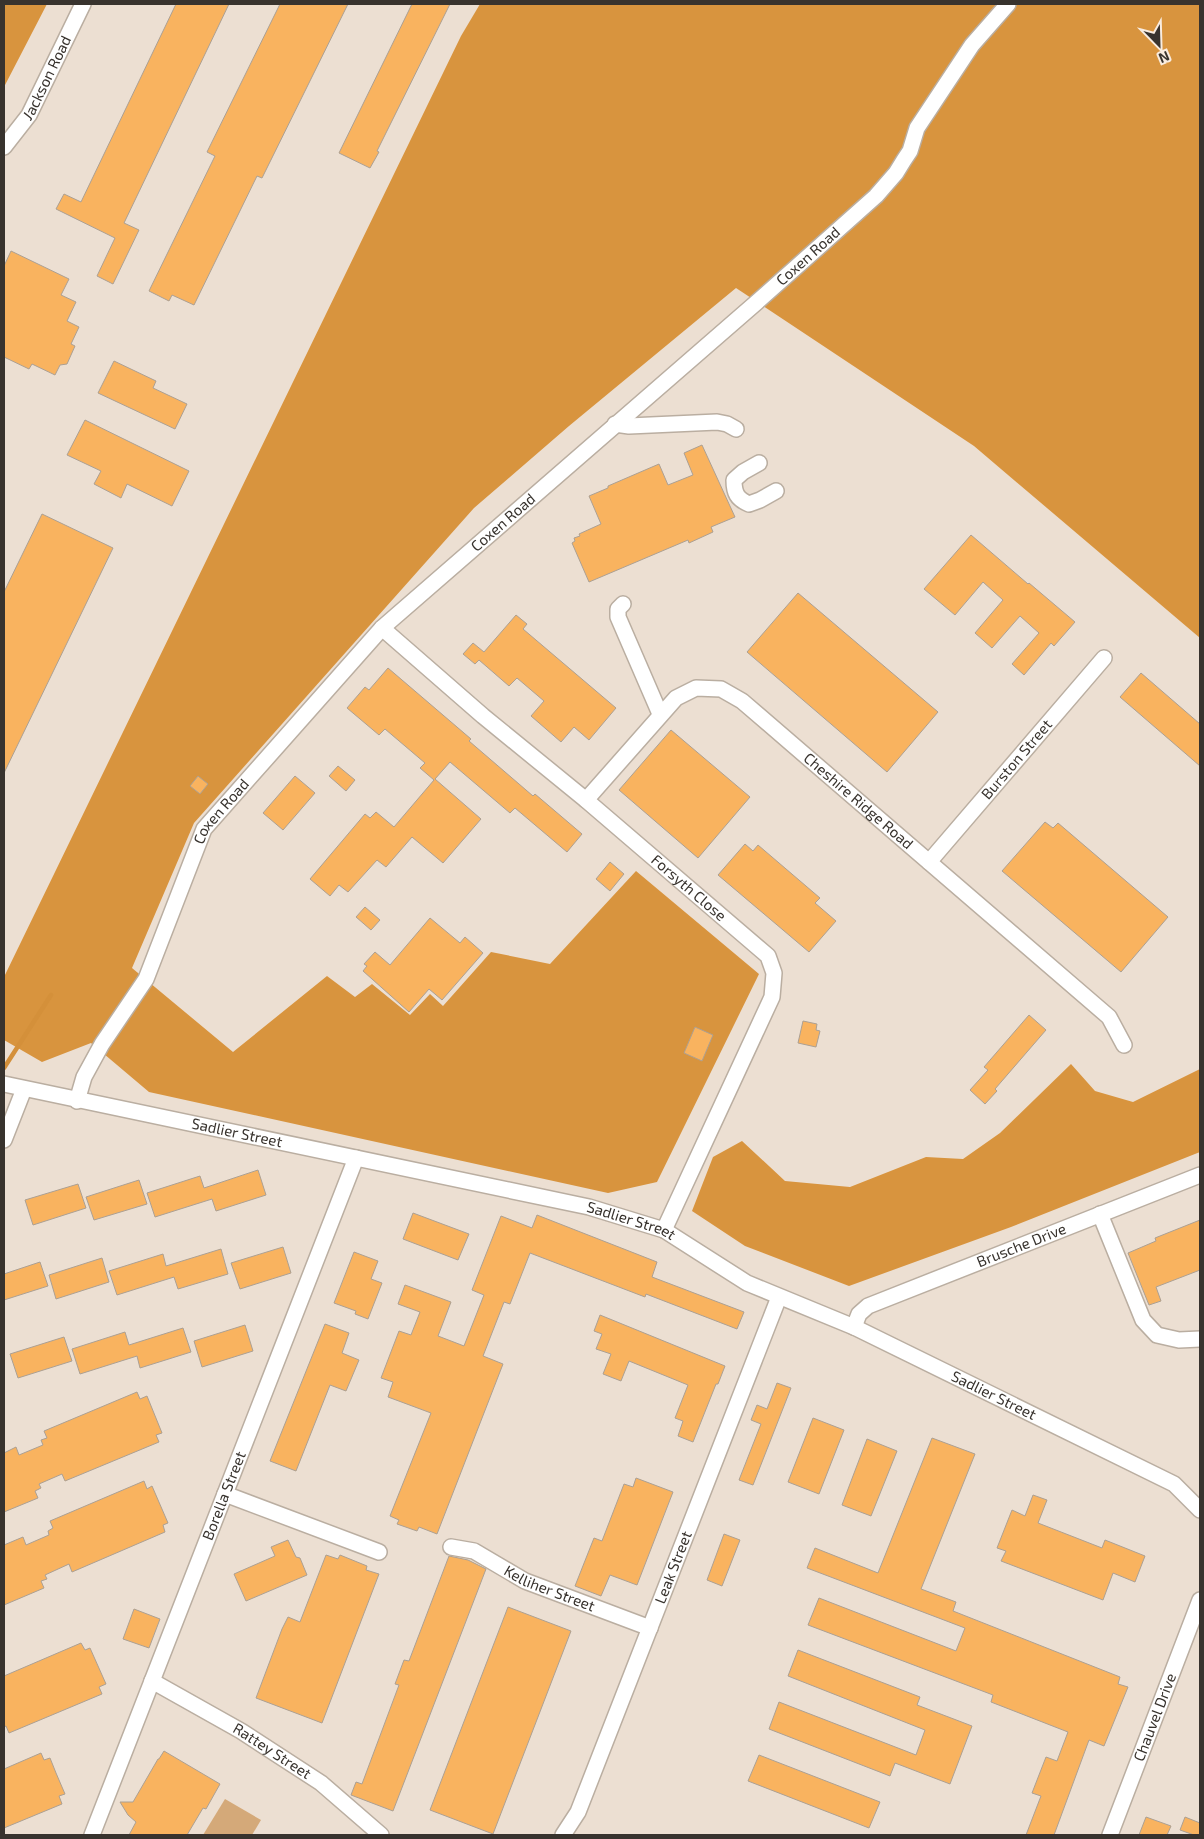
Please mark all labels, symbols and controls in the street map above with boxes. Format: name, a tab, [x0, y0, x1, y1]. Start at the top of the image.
north arrow	[1134, 20, 1184, 70]
street label: Jackson Road	[19, 32, 74, 123]
text: N	[1156, 48, 1172, 67]
street label: Coxen Road	[772, 222, 843, 289]
street label: Coxen Road	[467, 489, 538, 555]
street label: Burston Street	[977, 715, 1056, 803]
street label: Cheshire Ridge Road	[801, 748, 917, 852]
street label: Coxen Road	[189, 775, 252, 846]
street label: Forsyth Close	[648, 850, 730, 924]
street label: Sadlier Street	[190, 1114, 284, 1150]
street label: Sadlier Street	[585, 1197, 680, 1243]
street label: Brusche Drive	[974, 1219, 1068, 1270]
street label: Sadlier Street	[949, 1366, 1040, 1423]
street label: Borella Street	[198, 1448, 249, 1543]
street label: Leak Street	[650, 1528, 695, 1606]
street label: Kelliher Street	[501, 1561, 598, 1615]
street label: Chauvel Drive	[1129, 1670, 1179, 1764]
street label: Rattey Street	[230, 1718, 315, 1782]

